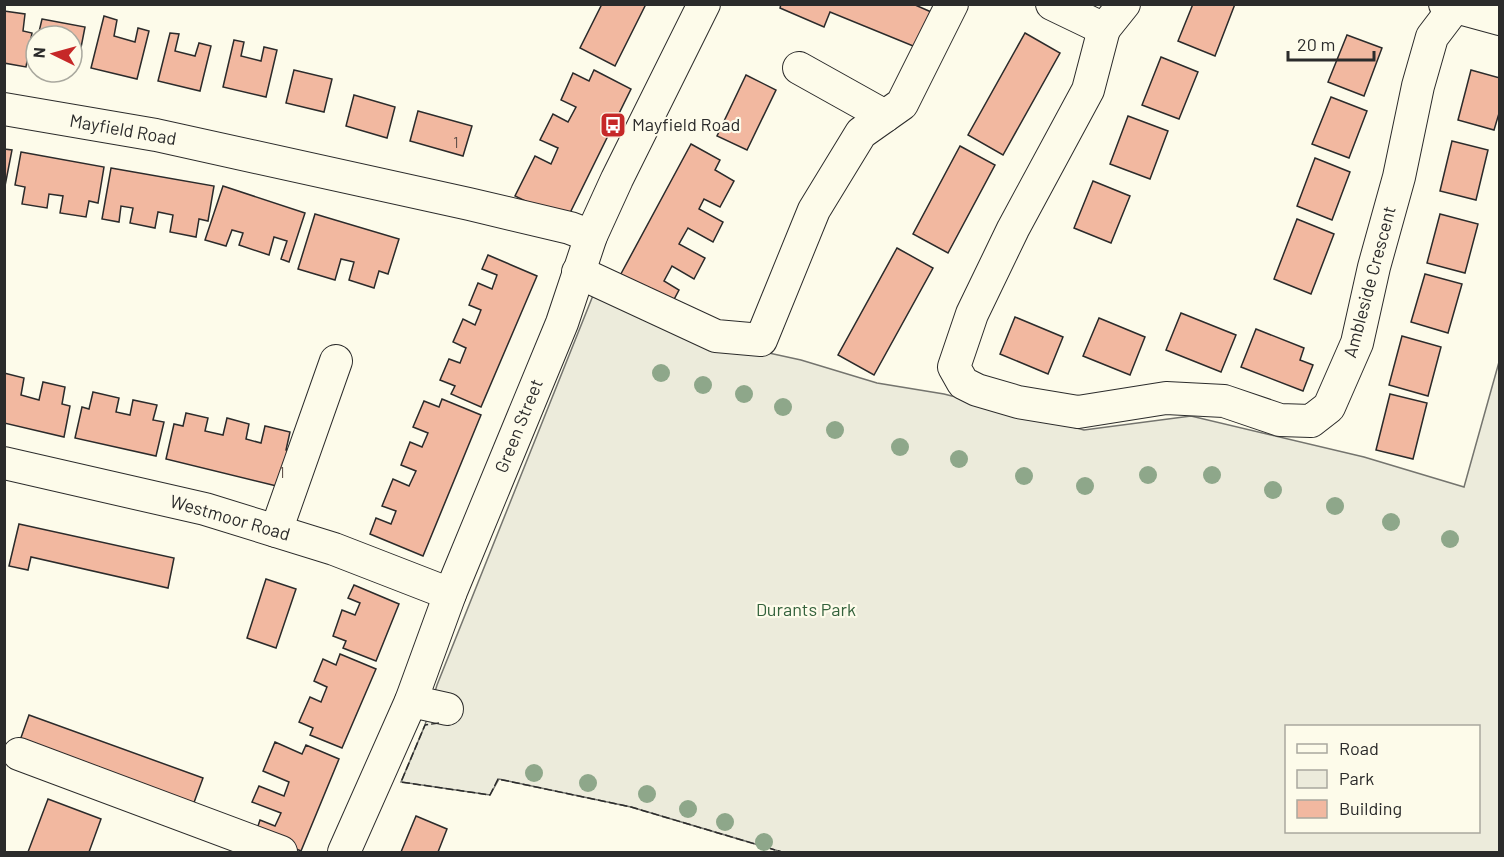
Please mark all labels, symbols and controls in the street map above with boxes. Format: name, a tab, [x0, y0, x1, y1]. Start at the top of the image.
north arrow	[24, 24, 84, 84]
scale bar	[1288, 24, 1374, 62]
text: 20 m	[1297, 33, 1335, 55]
text: N	[29, 47, 48, 59]
street label: Mayfield Road	[68, 109, 178, 149]
bus stop icon: Mayfield Road	[598, 110, 628, 140]
place label: Mayfield Road	[632, 113, 740, 135]
house number: 1	[453, 133, 459, 151]
street label: Ambleside Crescent	[1338, 203, 1400, 360]
street label: Green Street	[489, 376, 547, 476]
house number: 1	[279, 463, 285, 481]
street label: Westmoor Road	[168, 489, 293, 545]
park label: Durants Park	[756, 598, 856, 620]
legend	[1285, 725, 1480, 833]
text: Road	[1339, 737, 1379, 759]
text: Park	[1339, 767, 1374, 789]
text: Building	[1339, 797, 1402, 819]

